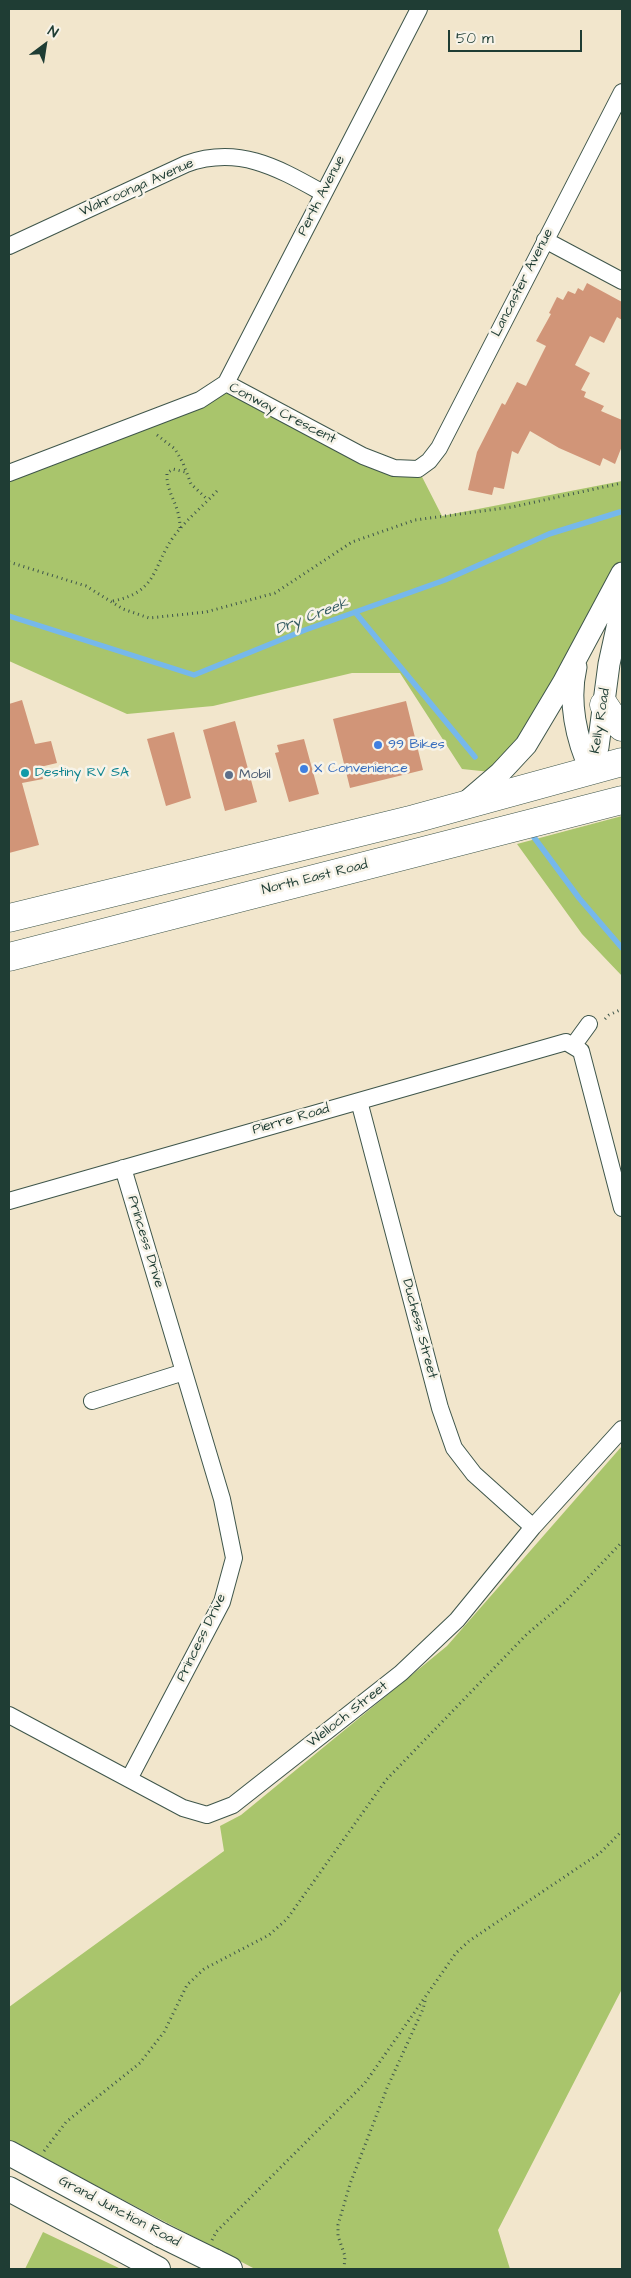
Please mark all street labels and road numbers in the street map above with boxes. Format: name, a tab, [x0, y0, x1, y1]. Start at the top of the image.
street label: Perth Avenue	[295, 153, 349, 239]
street label: Wahroonga Avenue	[77, 155, 197, 221]
street label: Lancaster Avenue	[489, 226, 557, 340]
street label: Conway Crescent	[226, 380, 338, 448]
street label: Kelly Road	[588, 687, 614, 755]
street label: North East Road	[260, 857, 370, 899]
street label: Pierre Road	[251, 1101, 331, 1139]
street label: Princess Drive	[123, 1194, 167, 1290]
street label: Duchess Street	[398, 1277, 440, 1381]
street label: Princess Drive	[173, 1591, 231, 1685]
street label: Welloch Street	[304, 1678, 392, 1752]
street label: Grand Junction Road	[55, 2173, 183, 2251]

